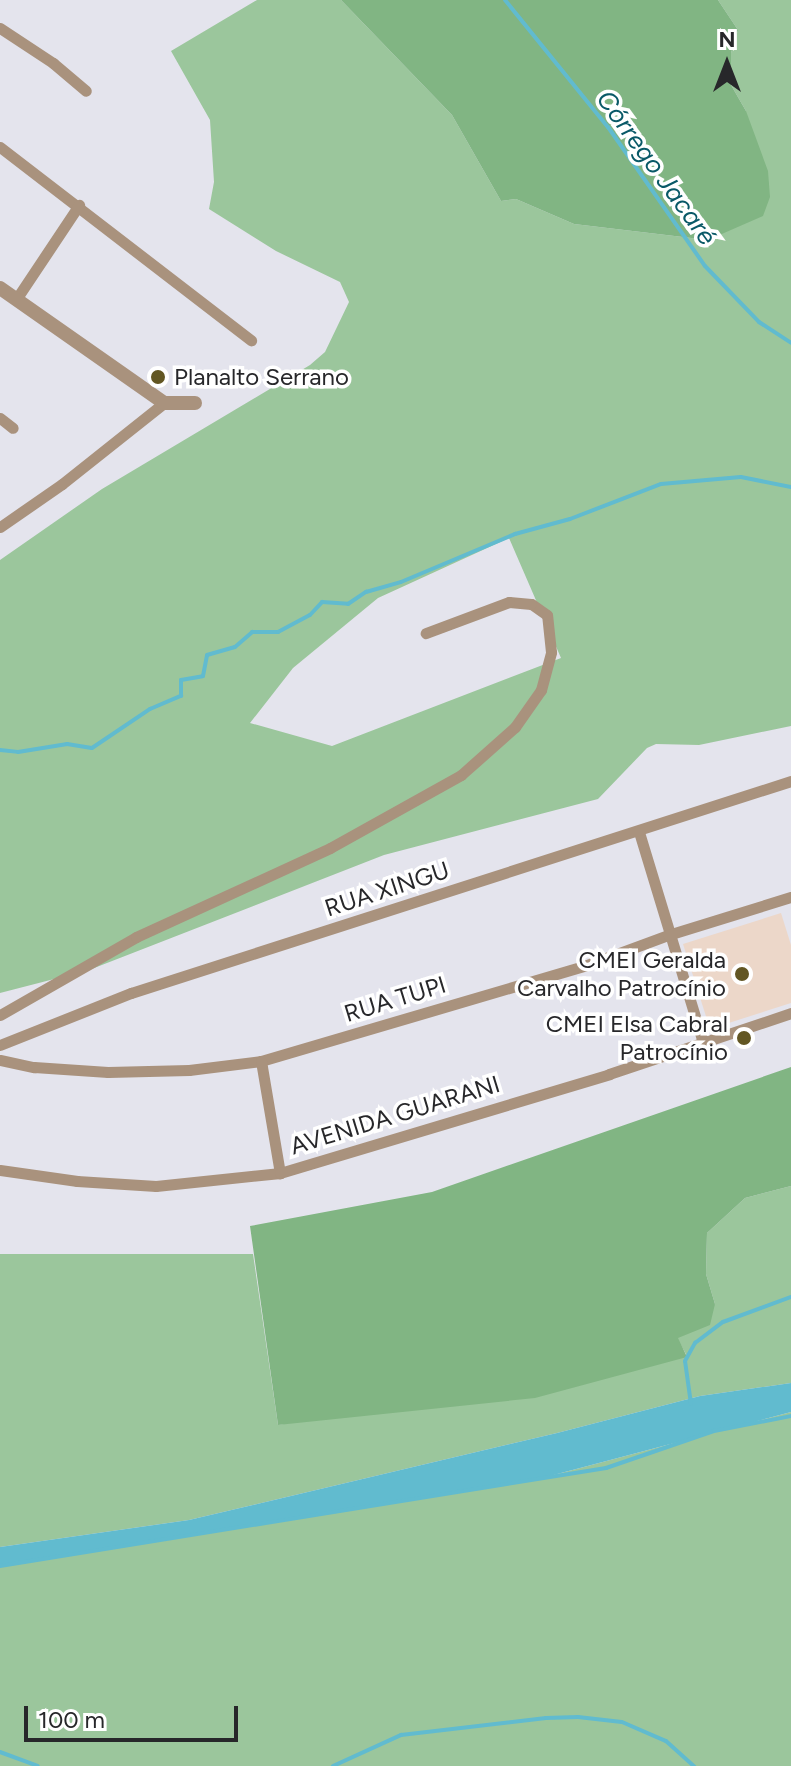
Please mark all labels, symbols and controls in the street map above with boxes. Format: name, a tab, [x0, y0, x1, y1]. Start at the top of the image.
north arrow	[687, 24, 767, 104]
text: N	[718, 26, 736, 53]
water label: Córrego Jacaré	[589, 85, 723, 251]
place label: Planalto Serrano	[174, 363, 349, 391]
marker: Planalto Serrano	[149, 368, 167, 386]
street label: RUA XINGU	[321, 855, 453, 923]
place label: CMEI Geralda Carvalho Patrocínio	[517, 946, 726, 1002]
marker: CMEI Geralda Carvalho Patrocínio	[733, 965, 751, 983]
street label: RUA TUPI	[341, 970, 449, 1028]
place label: CMEI Elsa Cabral Patrocínio	[546, 1010, 728, 1066]
marker: CMEI Elsa Cabral Patrocínio	[735, 1029, 753, 1047]
street label: AVENIDA GUARANI	[287, 1069, 503, 1161]
scale bar	[28, 1690, 242, 1740]
text: 100 m	[38, 1705, 105, 1734]

